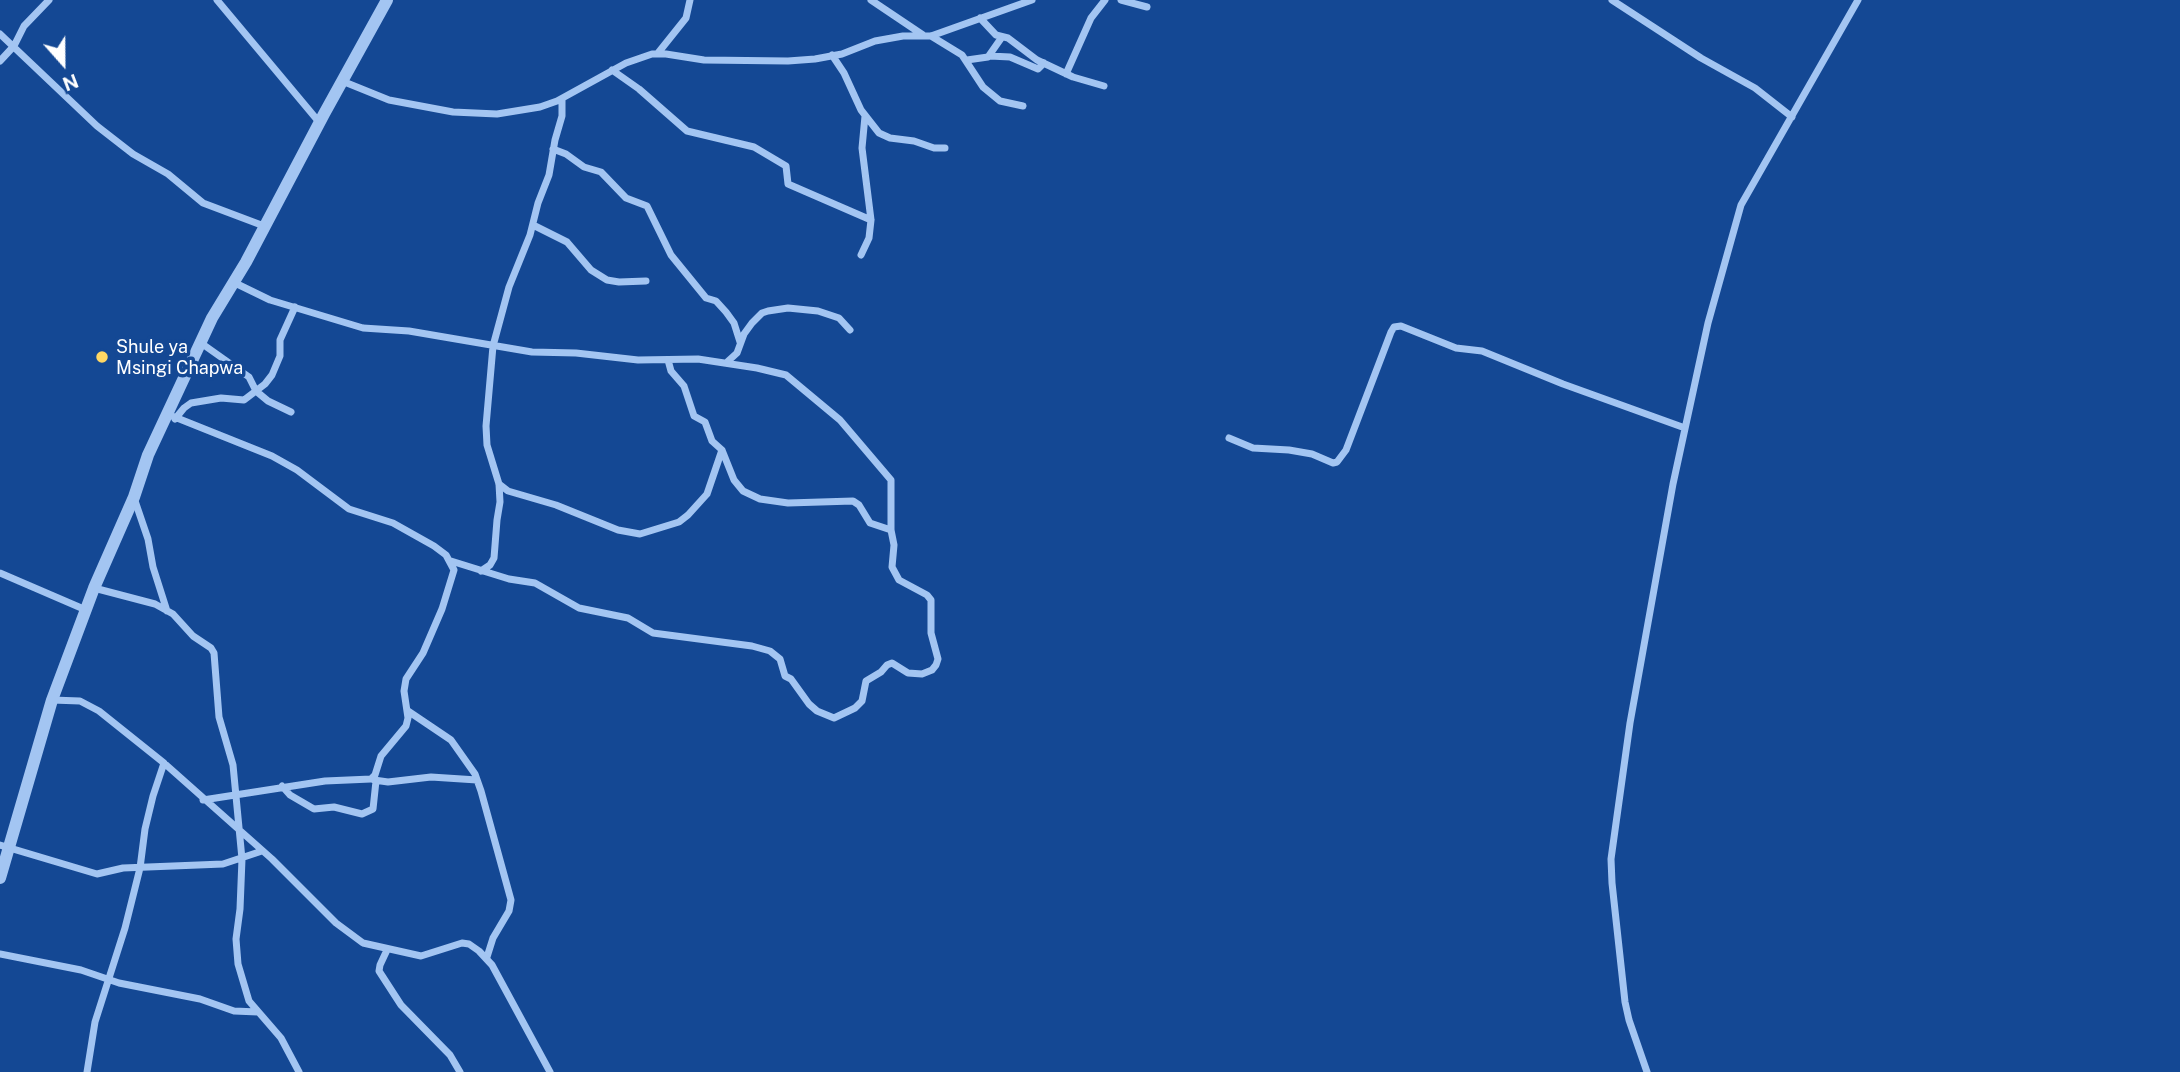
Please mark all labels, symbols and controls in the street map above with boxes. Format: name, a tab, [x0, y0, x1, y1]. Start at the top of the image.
north arrow	[28, 28, 98, 98]
text: N	[60, 70, 81, 96]
place label: Shule ya Msingi Chapwa	[116, 336, 243, 378]
marker: Shule ya Msingi Chapwa	[94, 349, 110, 365]

